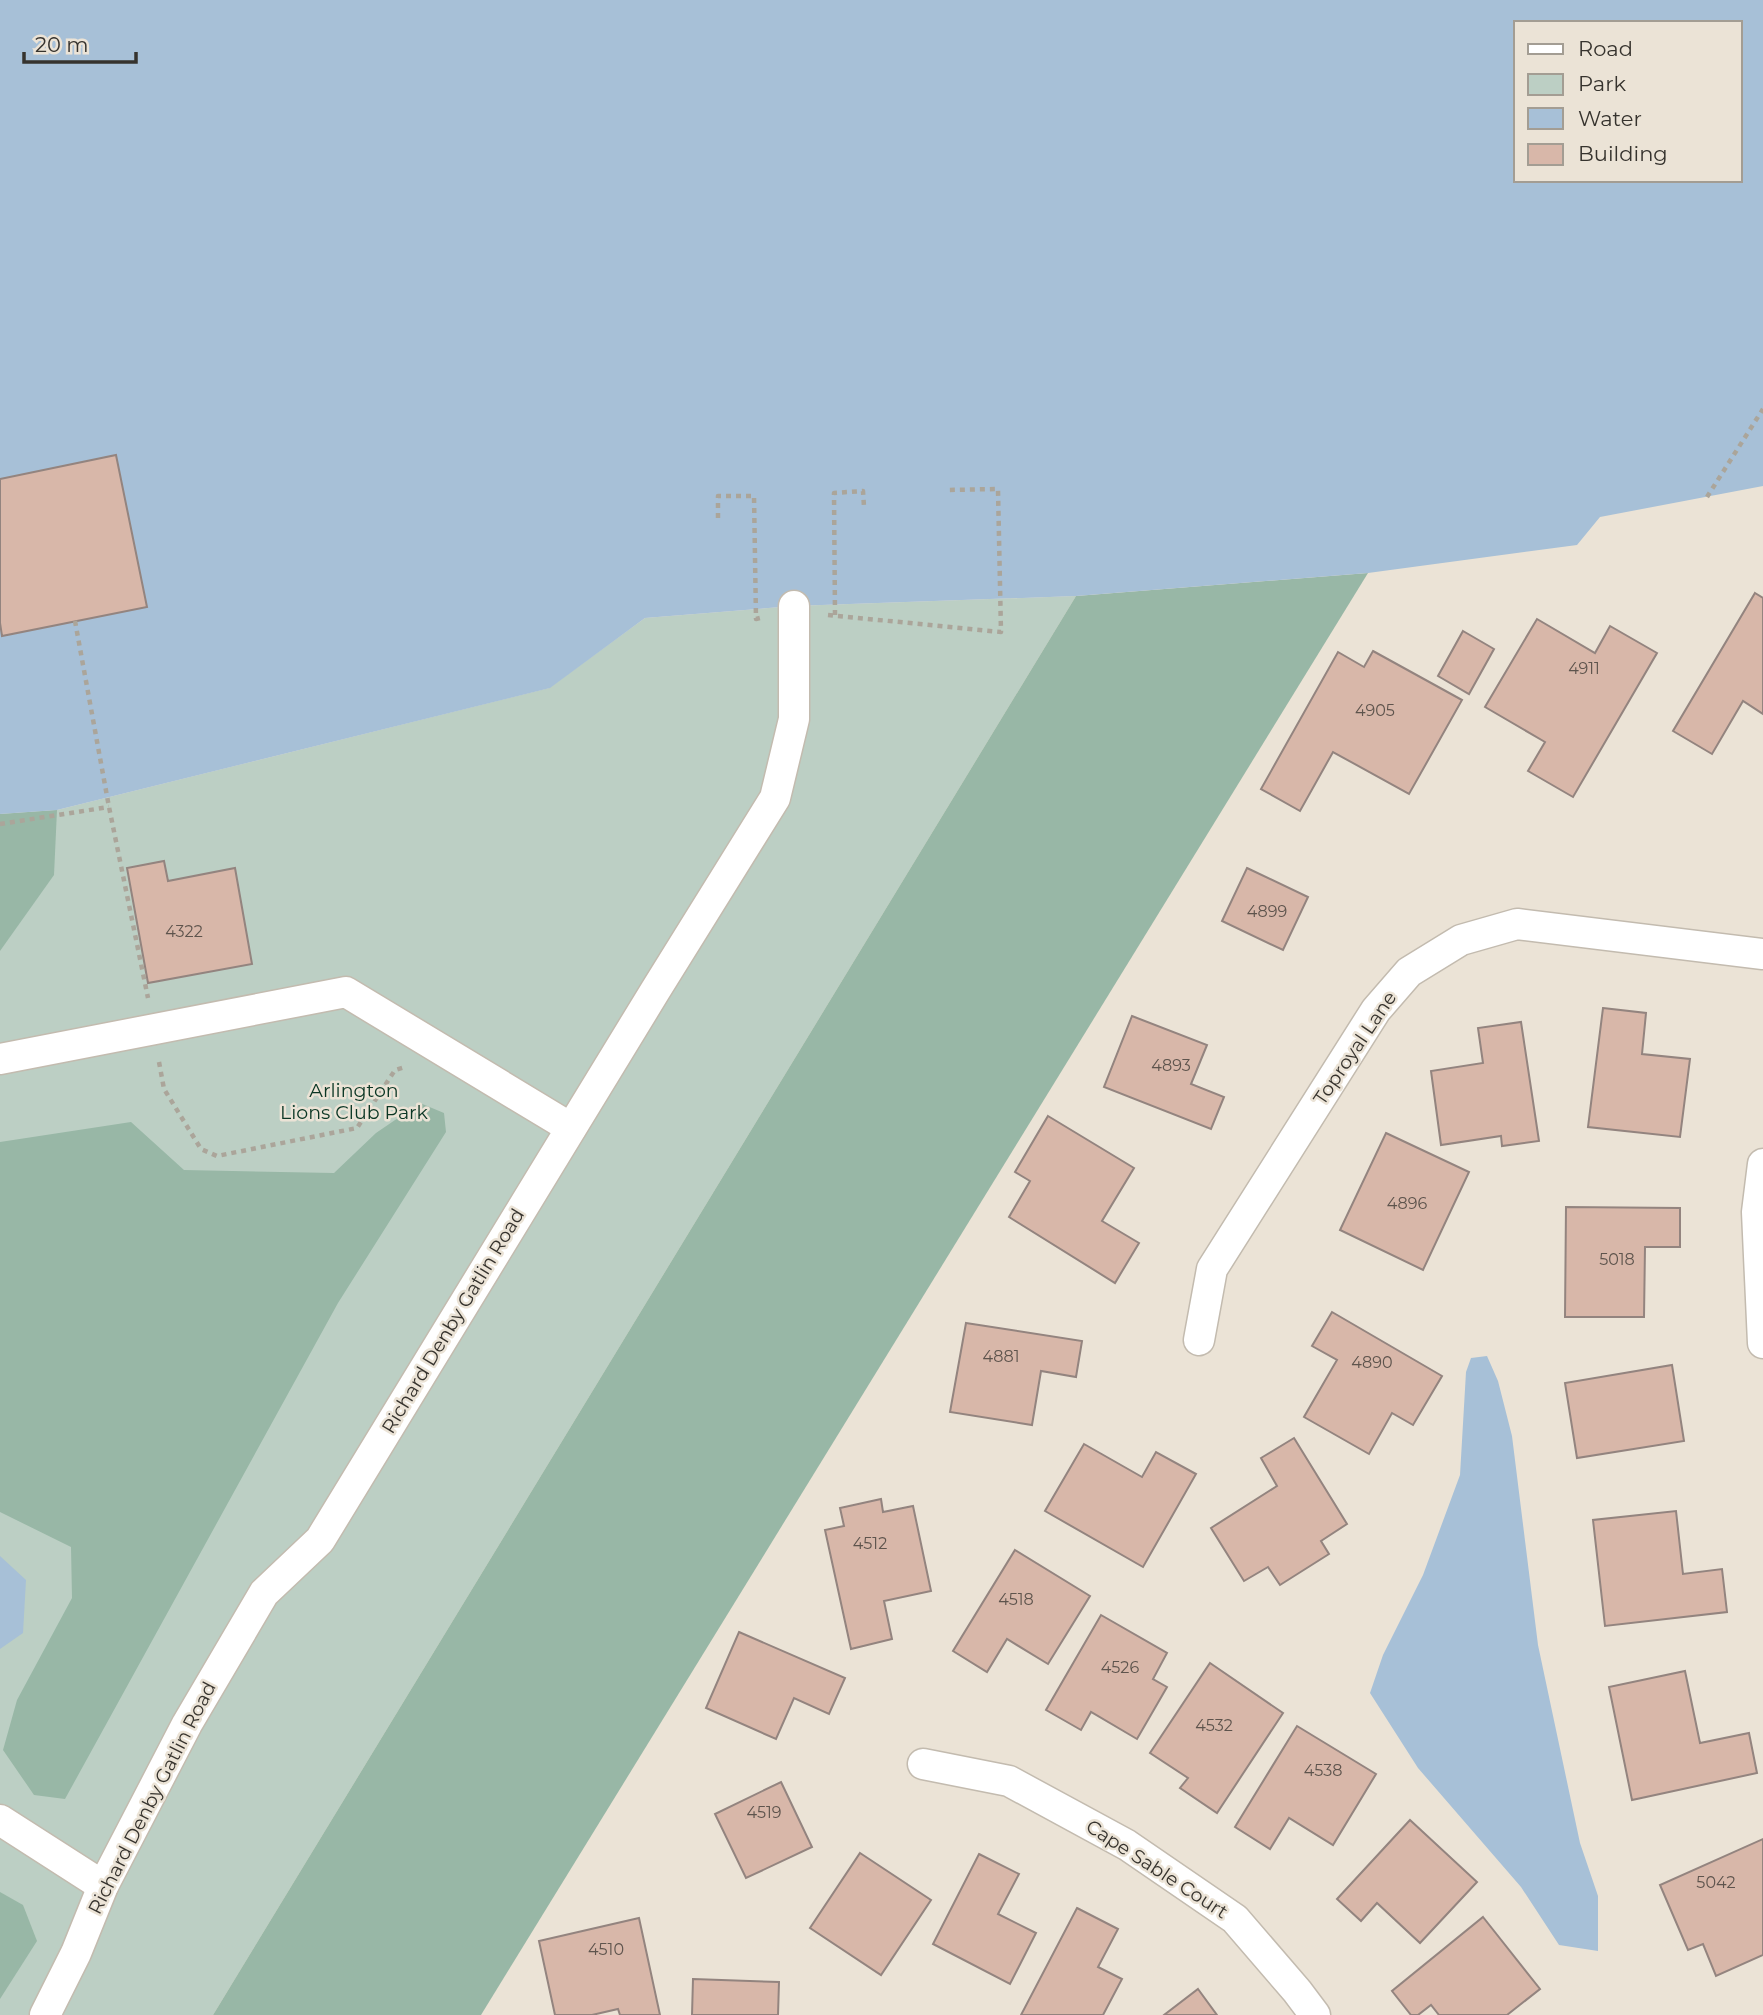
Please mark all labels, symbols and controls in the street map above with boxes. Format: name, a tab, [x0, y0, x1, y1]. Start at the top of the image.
scale bar	[24, 21, 136, 65]
legend	[1514, 21, 1742, 182]
text: 20 m	[35, 32, 89, 57]
text: Road	[1578, 36, 1633, 61]
text: Park	[1578, 71, 1626, 96]
text: Water	[1578, 106, 1642, 131]
text: Building	[1578, 141, 1668, 166]
house number: 4911	[1568, 659, 1600, 678]
house number: 4905	[1355, 701, 1395, 720]
house number: 4899	[1247, 902, 1287, 921]
house number: 4322	[165, 922, 203, 941]
street label: Toproyal Lane	[1309, 987, 1401, 1109]
house number: 4893	[1151, 1056, 1191, 1075]
park label: Arlington Lions Club Park	[280, 1079, 429, 1124]
house number: 4896	[1387, 1194, 1427, 1213]
street label: Richard Denby Gatlin Road	[377, 1205, 529, 1437]
house number: 5018	[1599, 1250, 1635, 1269]
house number: 4881	[983, 1347, 1019, 1366]
house number: 4890	[1351, 1353, 1393, 1372]
house number: 4512	[853, 1534, 887, 1553]
house number: 4518	[998, 1590, 1034, 1609]
house number: 4526	[1101, 1658, 1139, 1677]
street label: Richard Denby Gatlin Road	[83, 1678, 221, 1918]
house number: 4532	[1195, 1716, 1233, 1735]
house number: 4538	[1304, 1761, 1342, 1780]
house number: 4519	[746, 1803, 782, 1822]
street label: Cape Sable Court	[1082, 1815, 1233, 1924]
house number: 5042	[1696, 1873, 1736, 1892]
house number: 4510	[588, 1940, 624, 1959]

